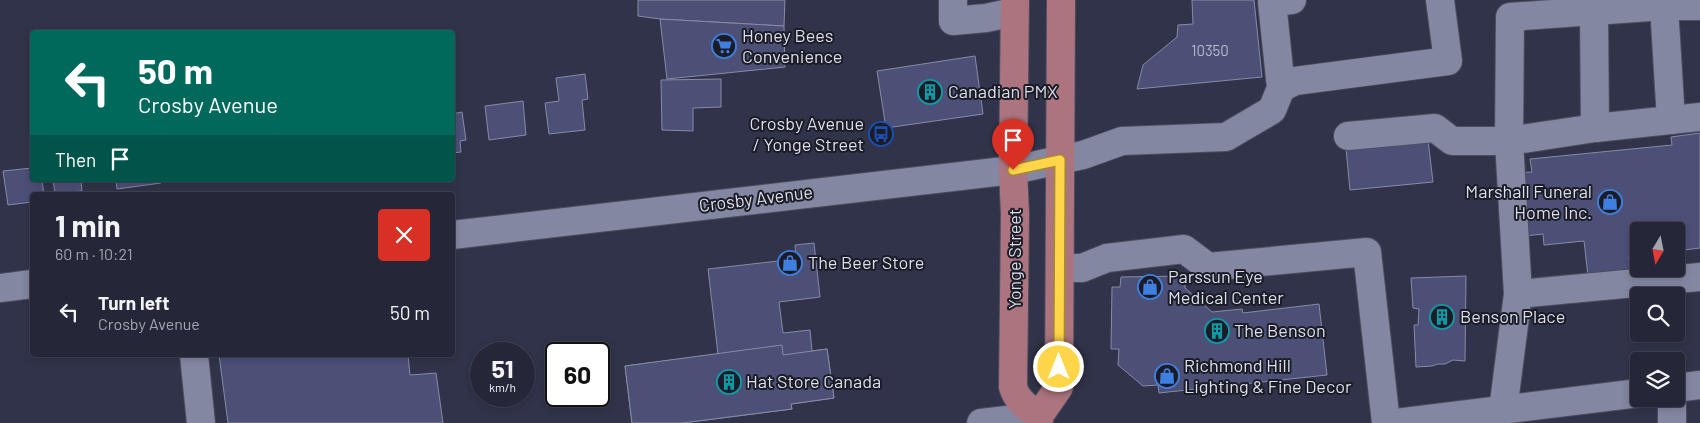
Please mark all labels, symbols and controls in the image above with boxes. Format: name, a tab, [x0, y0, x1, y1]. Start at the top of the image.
place label: Honey Bees Convenience	[742, 24, 842, 67]
supermarket icon: Honey Bees Convenience	[711, 33, 737, 59]
house number: 10350	[1191, 41, 1229, 59]
text: 50 m	[138, 49, 213, 91]
icon: left	[55, 50, 120, 115]
building icon: Canadian PMX	[917, 79, 943, 105]
place label: Canadian PMX	[948, 80, 1058, 102]
text: Crosby Avenue	[138, 91, 278, 117]
place label: Crosby Avenue / Yonge Street	[749, 112, 864, 155]
pin	[992, 119, 1034, 170]
bus stop icon: Crosby Avenue / Yonge Street	[868, 121, 894, 147]
icon: arrive	[999, 126, 1027, 154]
icon: arrive	[106, 145, 134, 173]
text: Then	[55, 148, 96, 171]
street label: Crosby Avenue	[698, 180, 814, 216]
place label: Marshall Funeral Home Inc.	[1465, 180, 1592, 223]
shop icon: Marshall Funeral Home Inc.	[1597, 189, 1623, 215]
text: 1 min	[55, 207, 121, 243]
button: close	[378, 209, 430, 261]
street label: Yonge Street	[1003, 209, 1025, 309]
north arrow	[1630, 222, 1685, 278]
map controls	[1630, 222, 1685, 407]
text: 60 m · 10:21	[55, 244, 133, 263]
shop icon: The Beer Store	[777, 250, 803, 276]
place label: The Beer Store	[808, 251, 924, 273]
place label: Parssun Eye Medical Center	[1168, 265, 1284, 308]
shop icon: Parssun Eye Medical Center	[1137, 274, 1163, 300]
button: search	[1630, 287, 1685, 342]
text: Turn left	[98, 291, 169, 314]
icon: left	[55, 298, 83, 326]
text: 50 m	[390, 301, 430, 324]
building icon: Benson Place	[1429, 304, 1455, 330]
place label: Benson Place	[1460, 305, 1565, 327]
text: Crosby Avenue	[98, 314, 200, 333]
building icon: The Benson	[1204, 318, 1230, 344]
place label: The Benson	[1234, 319, 1326, 341]
position arrow	[1032, 340, 1084, 392]
speed limit sign: 60	[545, 342, 610, 407]
button: layers	[1630, 352, 1685, 407]
text: 51	[491, 353, 514, 383]
place label: Richmond Hill Lighting & Fine Decor	[1184, 354, 1352, 397]
shop icon: Richmond Hill Lighting & Fine Decor	[1154, 363, 1180, 389]
building icon: Hat Store Canada	[716, 369, 742, 395]
place label: Hat Store Canada	[746, 370, 881, 392]
text: km/h	[489, 380, 516, 394]

